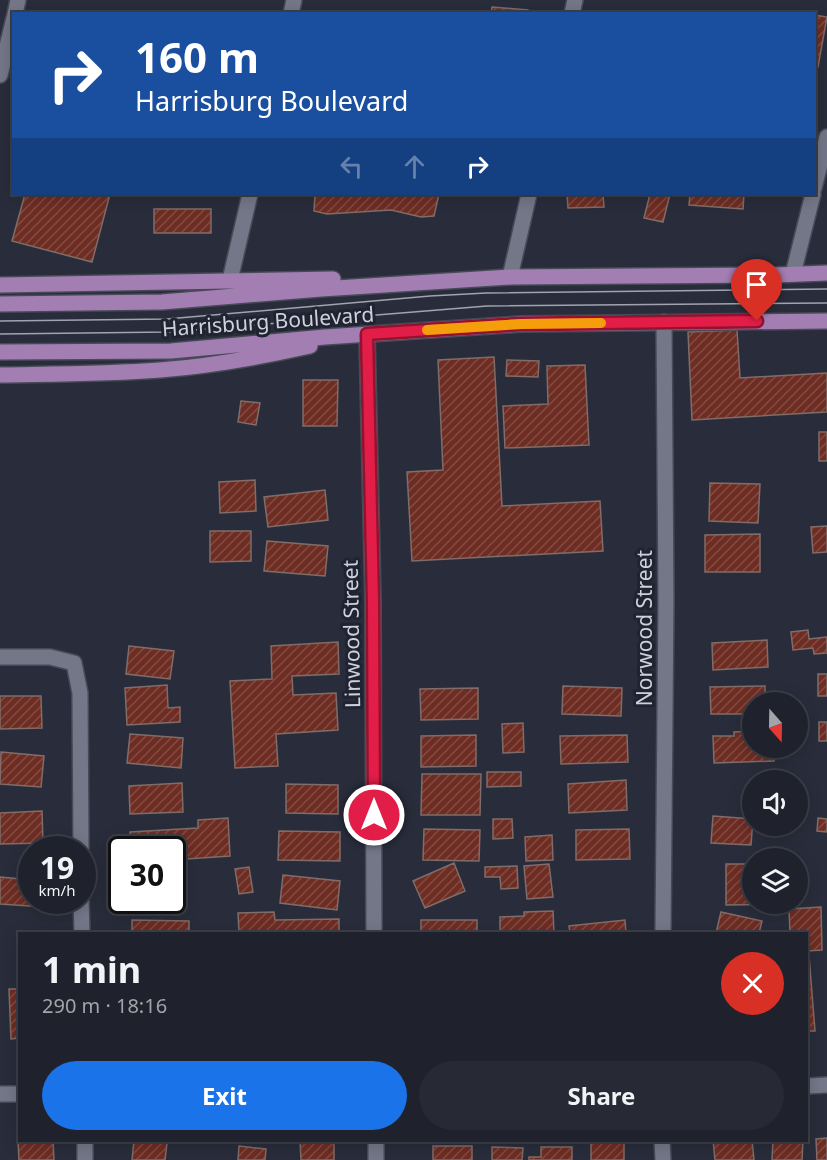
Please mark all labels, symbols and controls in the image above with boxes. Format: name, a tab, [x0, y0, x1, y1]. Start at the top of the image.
text: 160 m	[135, 28, 259, 85]
icon: right	[36, 36, 114, 114]
text: Harrisburg Boulevard	[135, 82, 408, 119]
icon: left	[335, 150, 368, 183]
icon: ahead	[398, 150, 431, 183]
icon: right	[461, 150, 494, 183]
pin	[731, 259, 782, 321]
icon: arrive	[740, 268, 773, 301]
street label: Harrisburg Boulevard	[161, 300, 375, 342]
street label: Norwood Street	[630, 549, 658, 706]
street label: Linwood Street	[336, 559, 366, 708]
north arrow	[742, 692, 808, 758]
map controls	[742, 692, 808, 914]
button: sound	[742, 770, 808, 836]
position arrow	[342, 783, 406, 847]
speed limit sign: 30	[108, 836, 186, 914]
text: 19	[40, 847, 74, 888]
button: layers	[742, 848, 808, 914]
text: km/h	[39, 880, 75, 900]
text: 1 min	[42, 945, 141, 994]
button: close	[721, 952, 784, 1015]
text: 290 m · 18:16	[42, 992, 167, 1019]
button: Exit	[42, 1061, 407, 1130]
button: Share	[419, 1061, 784, 1130]

